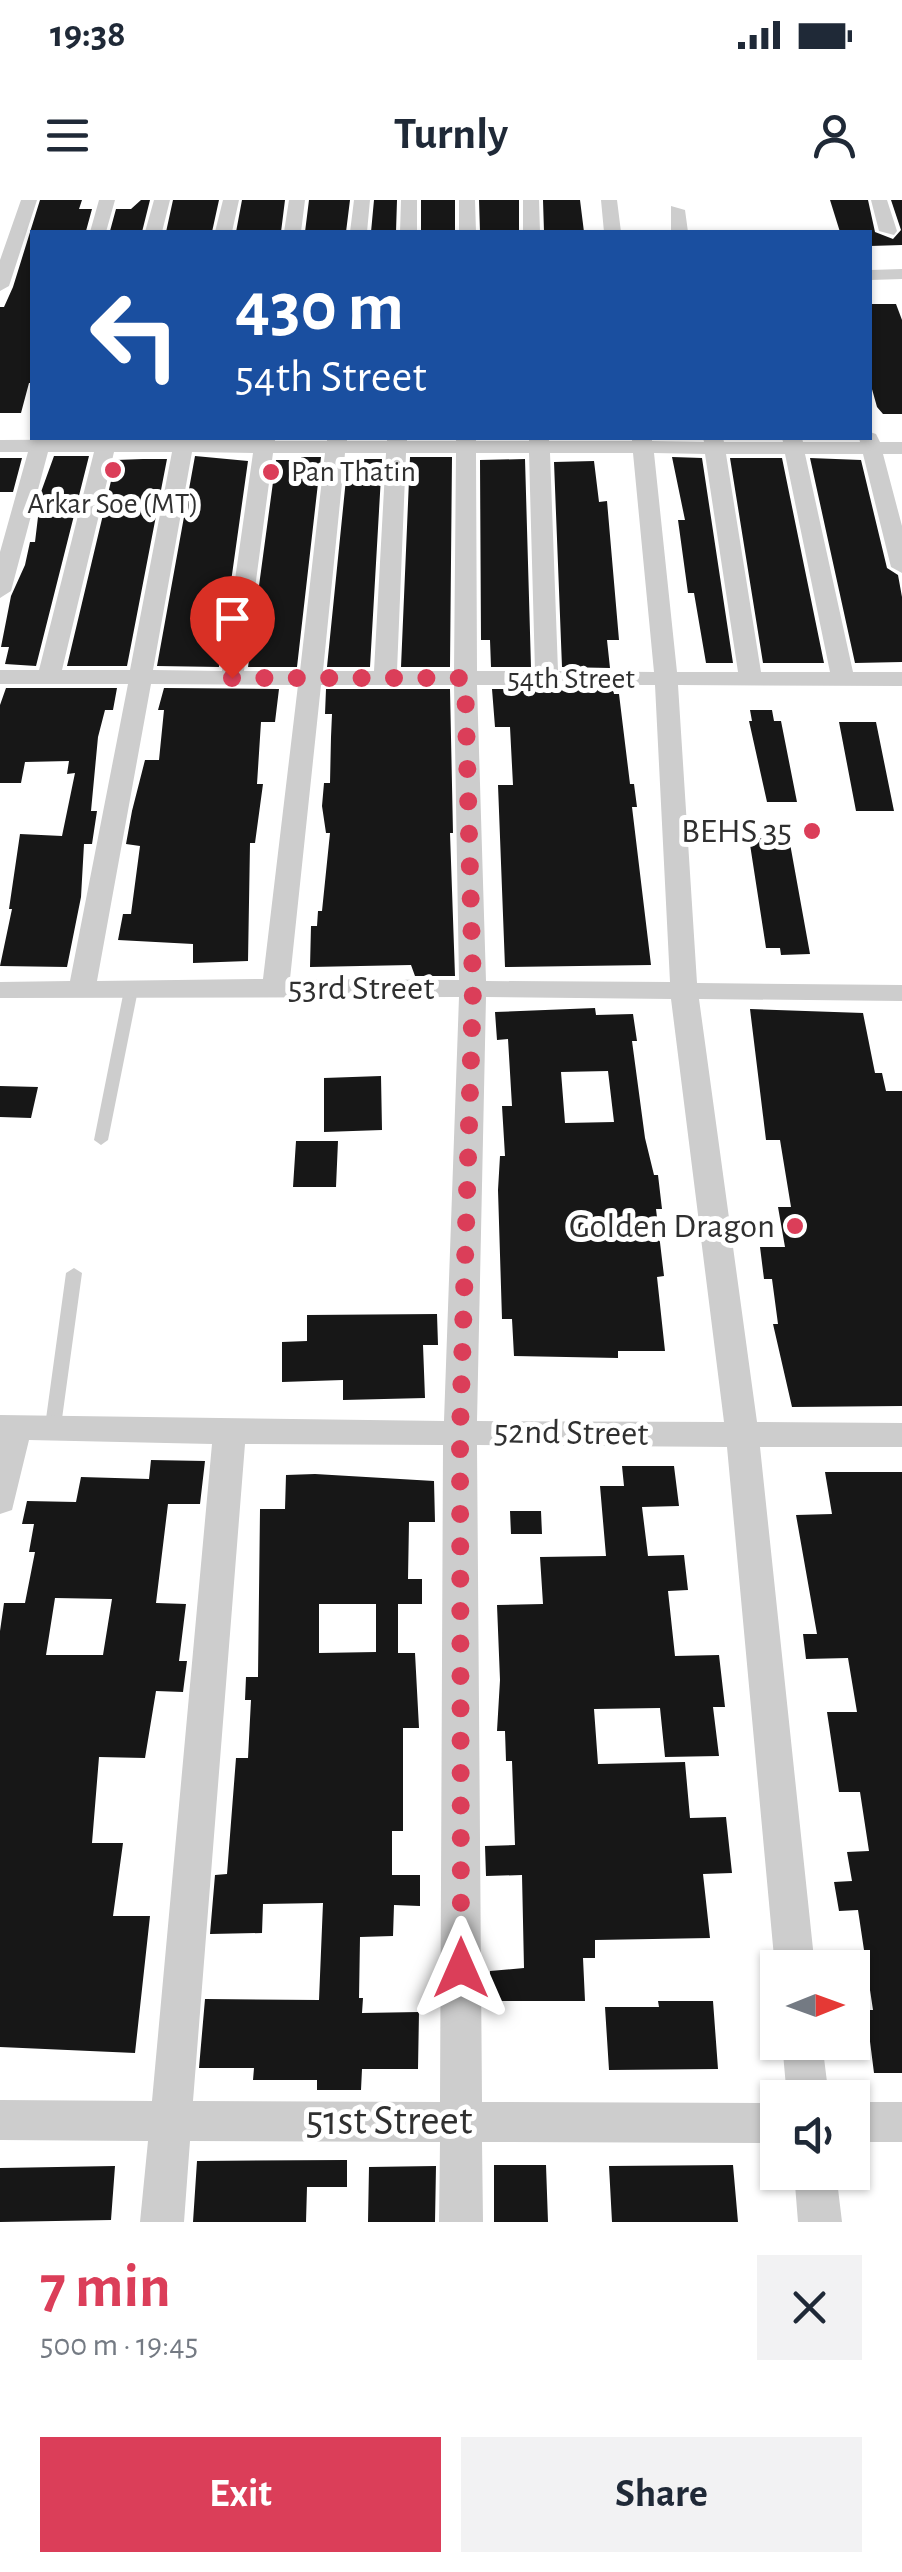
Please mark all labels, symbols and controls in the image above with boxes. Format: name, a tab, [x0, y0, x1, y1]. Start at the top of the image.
text: 19:38	[50, 16, 126, 54]
icon: menu	[40, 108, 95, 163]
icon: person	[807, 108, 862, 163]
text: Turnly	[394, 112, 508, 157]
icon: left	[70, 270, 200, 400]
text: 430 m	[235, 273, 404, 343]
text: 54th Street	[235, 355, 427, 400]
place label: Pan Thatin	[291, 457, 416, 487]
marker: Arkar Soe (MT)	[102, 459, 124, 481]
marker: Pan Thatin	[260, 461, 282, 483]
place label: Arkar Soe (MT)	[27, 489, 199, 519]
pin	[190, 576, 275, 679]
icon: arrive	[205, 591, 260, 646]
street label: 54th Street	[507, 664, 635, 694]
place label: BEHS 35	[681, 814, 792, 849]
marker: BEHS 35	[801, 820, 823, 842]
street label: 53rd Street	[288, 971, 434, 1006]
place label: Golden Dragon	[569, 1209, 775, 1244]
marker: Golden Dragon	[784, 1215, 806, 1237]
street label: 52nd Street	[493, 1414, 649, 1452]
position arrow	[409, 1916, 513, 2020]
north arrow	[760, 1950, 870, 2060]
map controls	[760, 1950, 870, 2190]
button: sound	[760, 2080, 870, 2190]
street label: 51st Street	[306, 2100, 472, 2142]
button: close	[757, 2255, 862, 2360]
text: 7 min	[40, 2258, 171, 2318]
text: 500 m · 19:45	[40, 2329, 198, 2361]
button: Exit	[40, 2437, 441, 2552]
button: Share	[461, 2437, 862, 2552]

